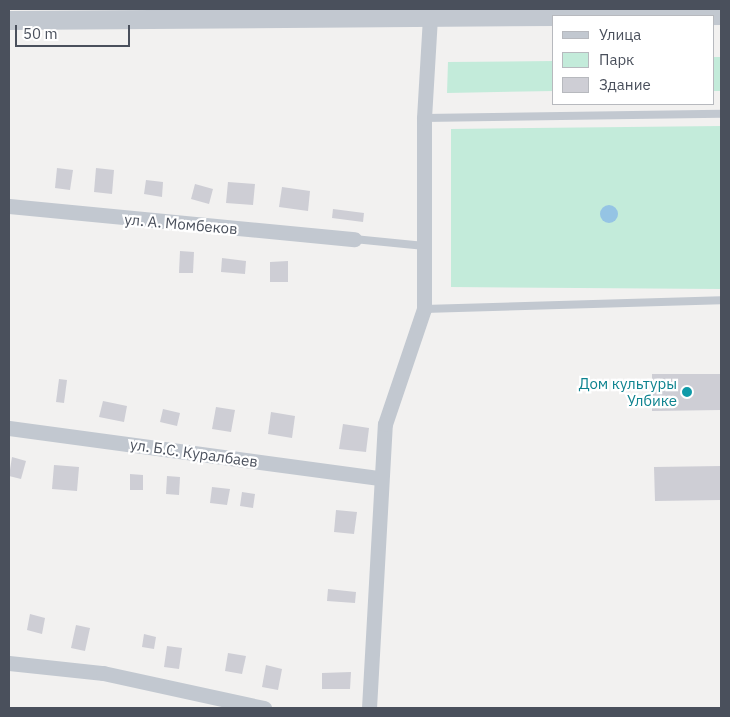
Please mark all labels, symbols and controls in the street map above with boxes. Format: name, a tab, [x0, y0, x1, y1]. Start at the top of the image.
scale bar	[18, 15, 132, 47]
legend	[552, 15, 715, 105]
text: 50 m	[23, 24, 58, 43]
text: Улица	[599, 25, 641, 44]
text: Парк	[599, 50, 634, 69]
text: Здание	[599, 75, 651, 94]
street label: ул. А. Момбеков	[124, 210, 238, 238]
place label: Дом культуры Улбике	[579, 374, 677, 409]
marker: Дом культуры Улбике	[681, 386, 693, 398]
street label: ул. Б.С. Куралбаев	[129, 435, 259, 471]

